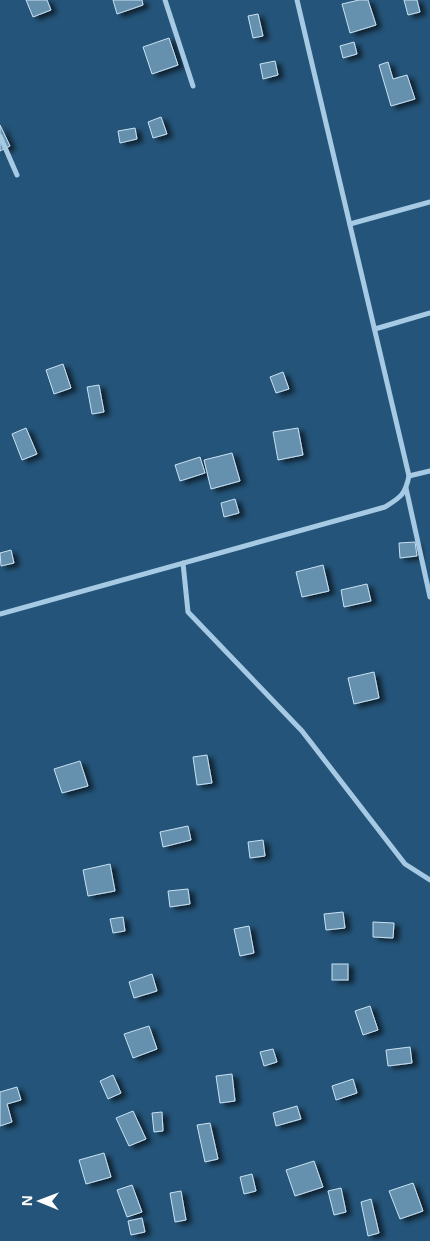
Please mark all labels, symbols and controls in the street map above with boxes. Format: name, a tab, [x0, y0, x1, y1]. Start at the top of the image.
north arrow	[15, 1176, 65, 1226]
text: N	[17, 1195, 36, 1207]

